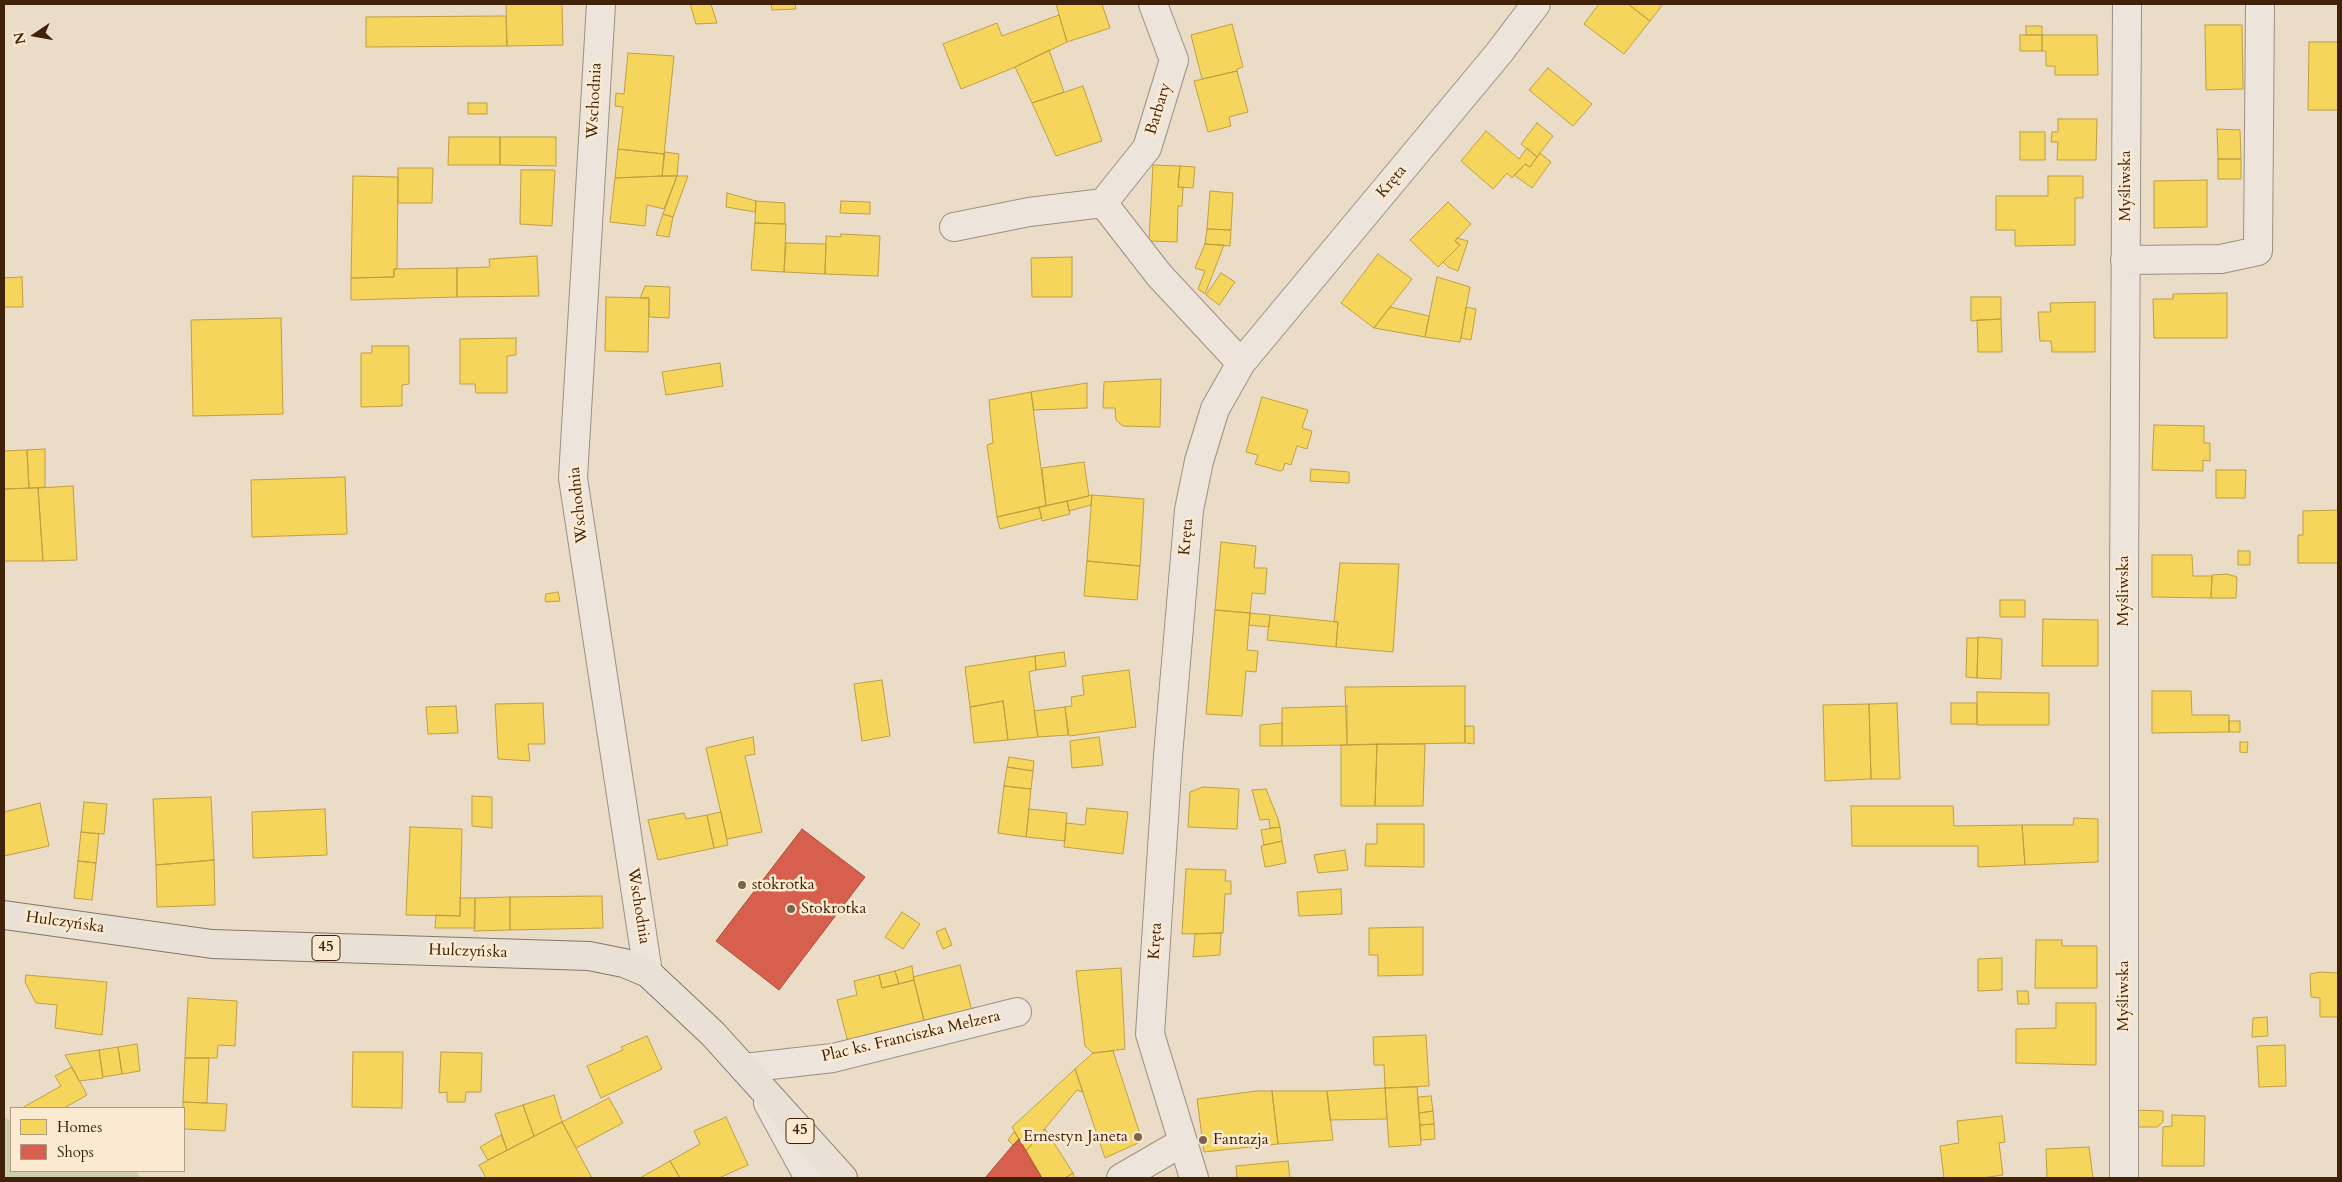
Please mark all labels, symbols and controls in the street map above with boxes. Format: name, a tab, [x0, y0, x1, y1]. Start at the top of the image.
north arrow	[10, 10, 60, 60]
text: N	[9, 30, 30, 46]
street label: Wschodnia	[583, 62, 607, 140]
street label: Barbary	[1142, 81, 1176, 137]
street label: Myśliwska	[2116, 150, 2136, 222]
street label: Kręta	[1373, 162, 1411, 202]
street label: Wschodnia	[565, 466, 593, 544]
street label: Kręta	[1176, 518, 1198, 556]
street label: Myśliwska	[2114, 555, 2134, 627]
street label: Wschodnia	[623, 867, 653, 945]
place label: stokrotka	[752, 875, 815, 895]
marker: stokrotka	[736, 879, 748, 891]
place label: Stokrotka	[801, 899, 866, 919]
marker: Stokrotka	[785, 903, 797, 915]
street label: Hulczyńska	[25, 908, 105, 938]
street label: Kręta	[1145, 922, 1167, 960]
road number: 45	[312, 936, 340, 960]
street label: Hulczyńska	[428, 941, 508, 963]
street label: Myśliwska	[2114, 960, 2134, 1032]
street label: Plac ks. Franciszka Melzera	[820, 1007, 1002, 1067]
legend	[10, 1107, 185, 1172]
text: Homes	[57, 1117, 102, 1137]
road number: 45	[786, 1118, 814, 1144]
place label: Ernestyn Janeta	[1023, 1127, 1128, 1147]
place label: Fantazja	[1213, 1130, 1269, 1150]
marker: Ernestyn Janeta	[1132, 1131, 1144, 1143]
marker: Fantazja	[1197, 1134, 1209, 1146]
text: Shops	[57, 1142, 94, 1162]

